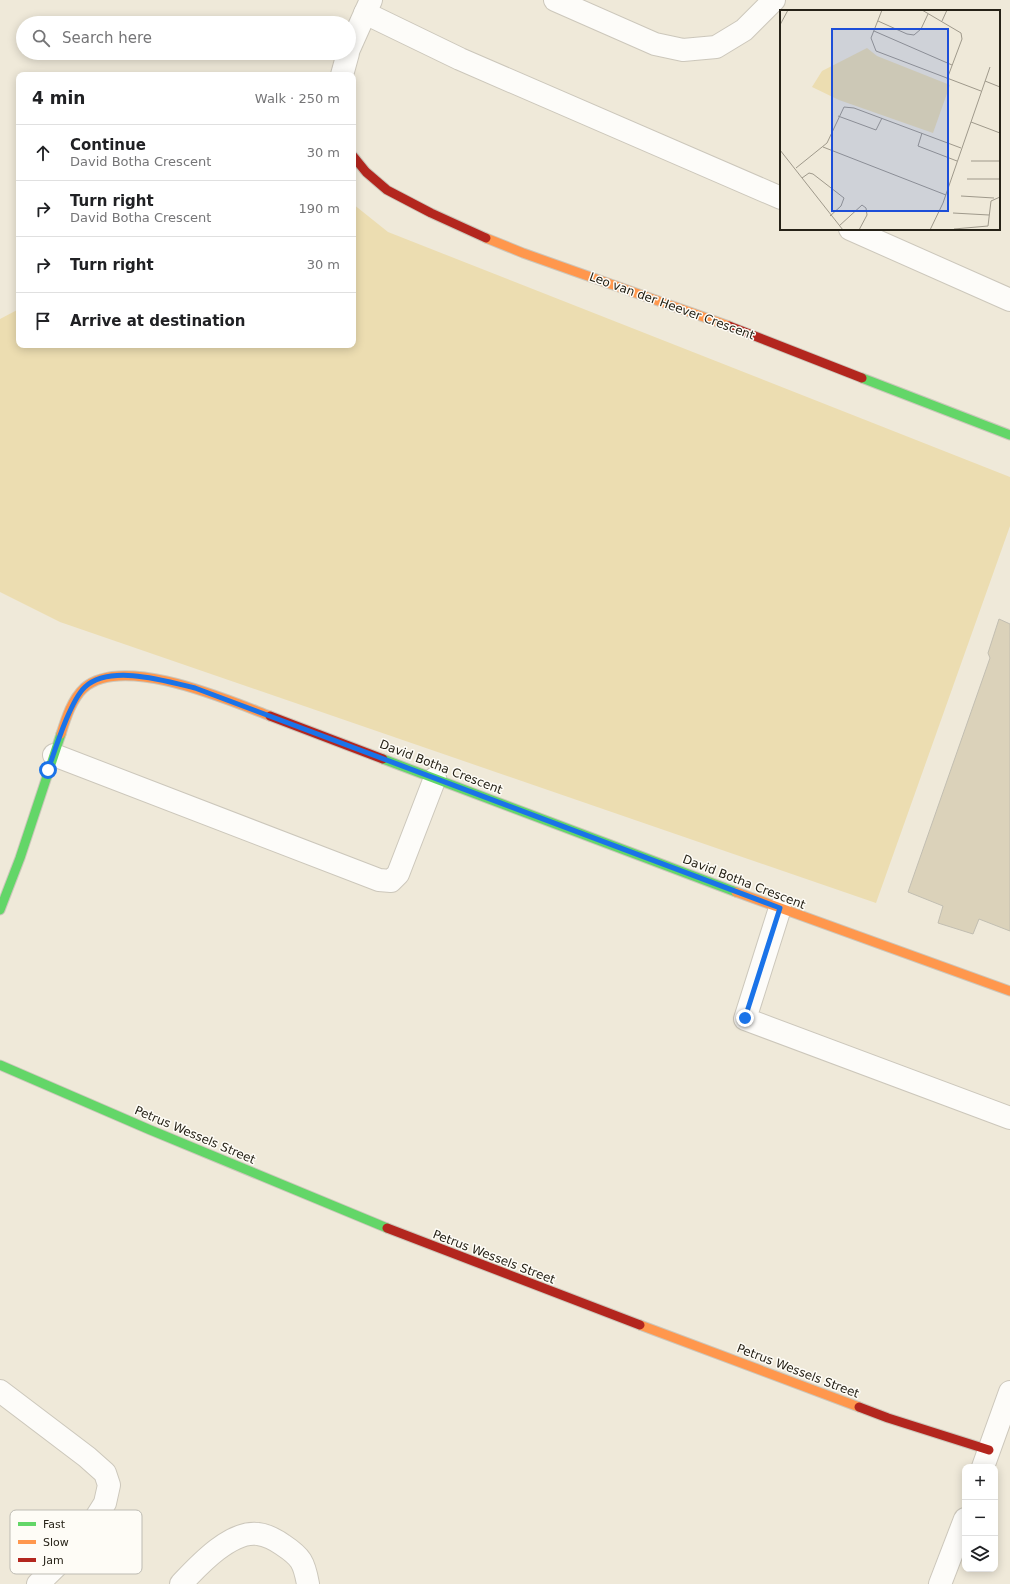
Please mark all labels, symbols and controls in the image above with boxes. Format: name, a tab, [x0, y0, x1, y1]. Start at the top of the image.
inset map	[780, 10, 1000, 230]
search box	[16, 16, 356, 60]
icon: search	[30, 27, 52, 49]
text: Search here	[62, 29, 152, 47]
text: 4 min	[32, 88, 85, 108]
text: Walk · 250 m	[255, 91, 340, 106]
text: Continue	[70, 136, 146, 154]
icon: ahead	[32, 142, 54, 164]
text: 30 m	[307, 145, 340, 160]
text: David Botha Crescent	[70, 154, 211, 169]
text: Turn right	[70, 192, 154, 210]
icon: right	[32, 198, 54, 220]
text: 190 m	[298, 201, 340, 216]
text: David Botha Crescent	[70, 210, 211, 225]
icon: right	[32, 254, 54, 276]
text: Turn right	[70, 256, 154, 274]
text: 30 m	[307, 257, 340, 272]
street label: Leo van der Heever Crescent	[588, 270, 757, 343]
icon: arrive	[32, 310, 54, 332]
text: Arrive at destination	[70, 312, 245, 330]
street label: David Botha Crescent	[378, 737, 505, 797]
route start	[39, 761, 57, 779]
street label: David Botha Crescent	[681, 852, 808, 912]
route end	[736, 1009, 754, 1027]
street label: Petrus Wessels Street	[133, 1103, 258, 1167]
street label: Petrus Wessels Street	[431, 1227, 557, 1287]
street label: Petrus Wessels Street	[735, 1341, 861, 1401]
map controls	[962, 1464, 998, 1572]
button: +	[962, 1464, 998, 1500]
button: −	[962, 1500, 998, 1536]
legend	[10, 1510, 142, 1574]
text: Fast	[43, 1518, 66, 1531]
text: Slow	[43, 1536, 69, 1549]
button: layers	[962, 1536, 998, 1572]
text: Jam	[42, 1554, 64, 1567]

